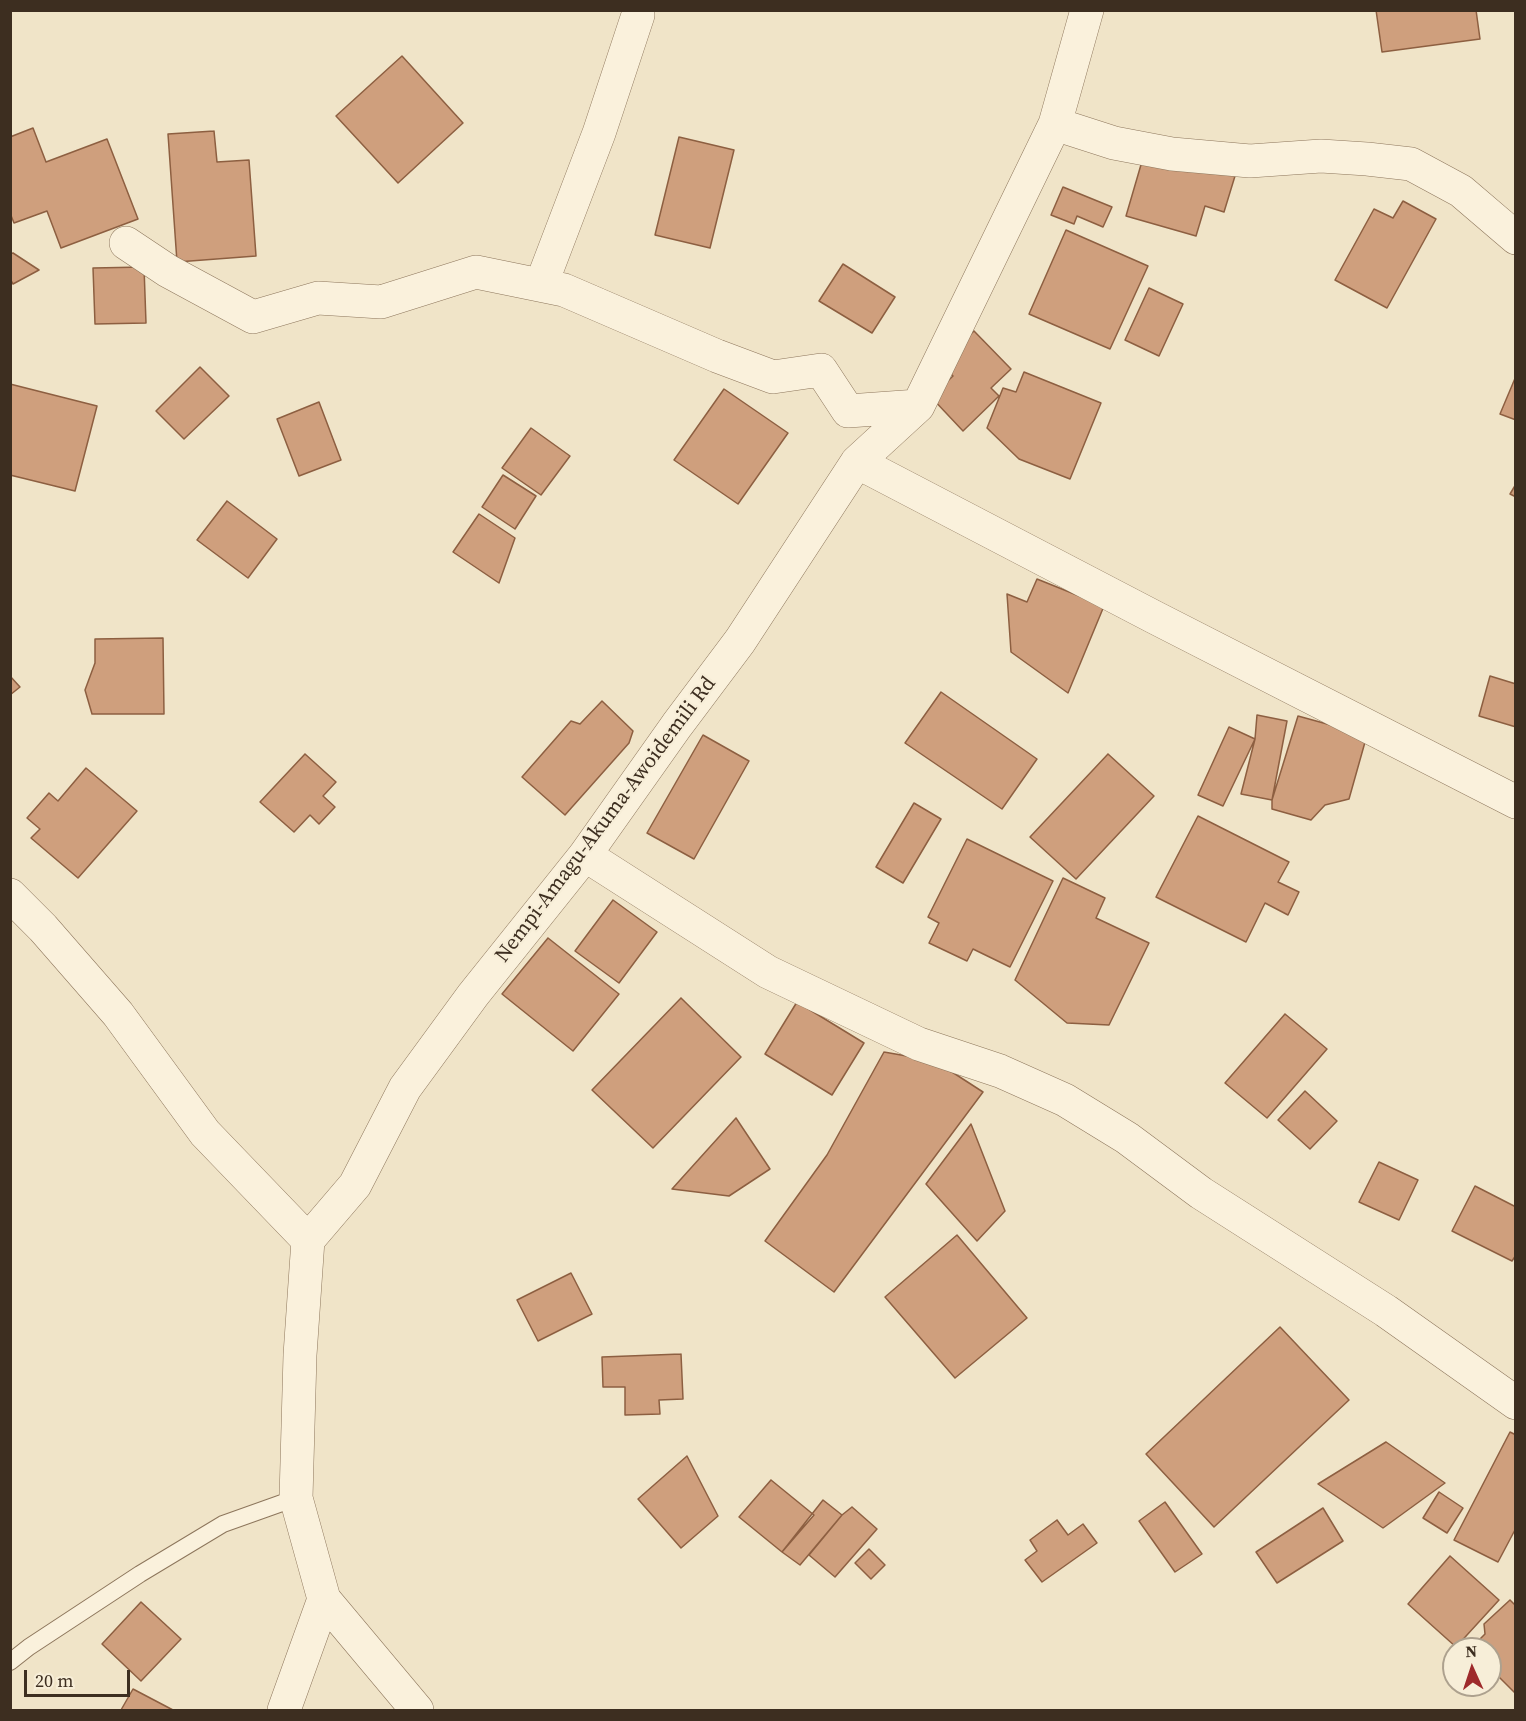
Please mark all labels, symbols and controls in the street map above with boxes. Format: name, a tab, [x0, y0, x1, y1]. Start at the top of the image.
street label: Nempi-Amagu-Akuma-Awoidemili Rd	[490, 672, 722, 968]
north arrow	[1442, 1637, 1502, 1697]
text: N	[1465, 1640, 1478, 1662]
scale bar	[27, 1658, 134, 1696]
text: 20 m	[35, 1668, 73, 1693]

